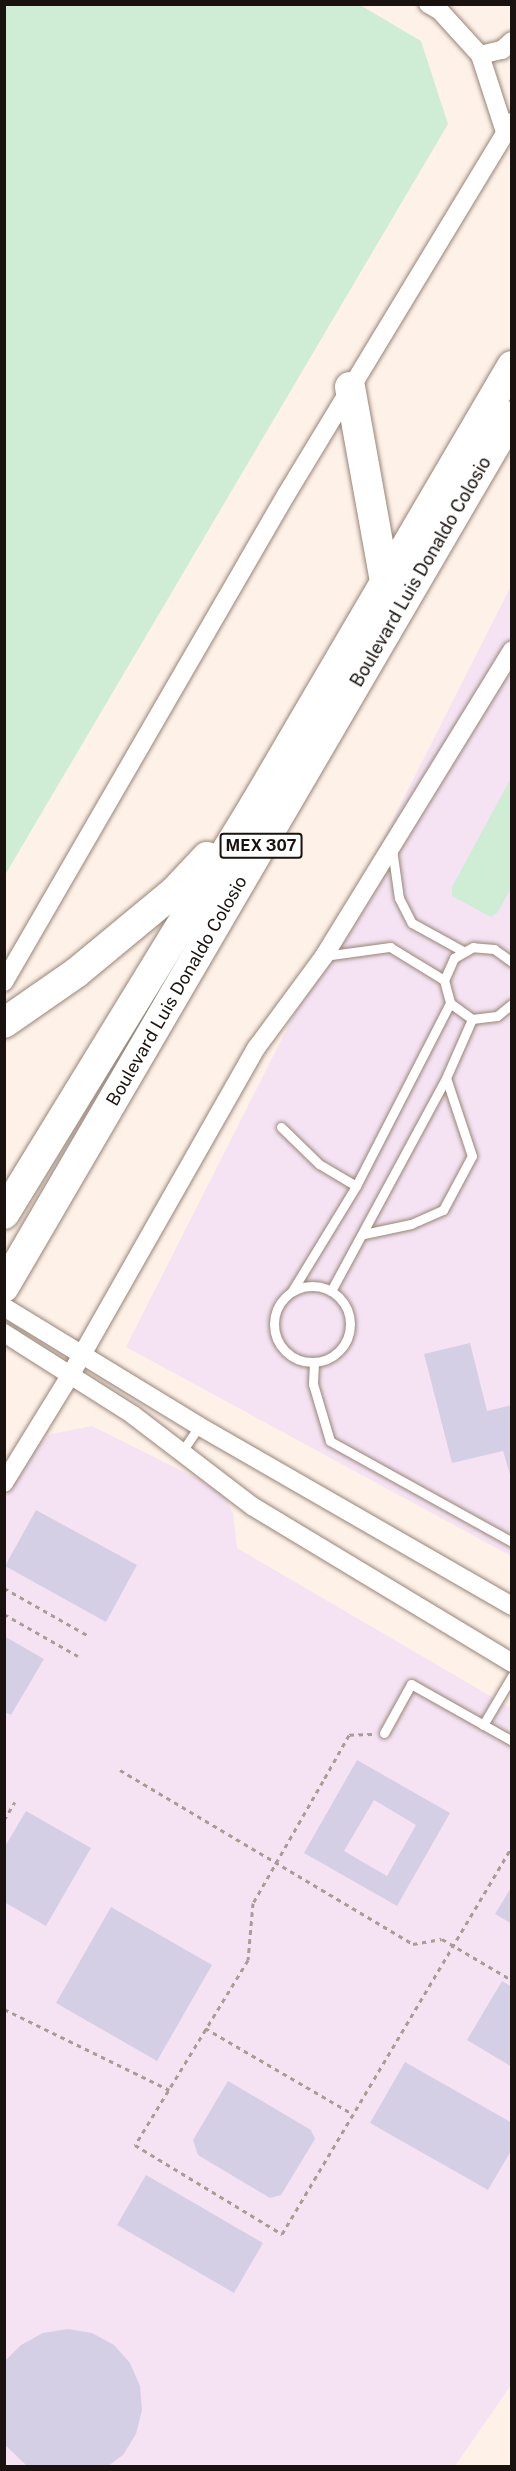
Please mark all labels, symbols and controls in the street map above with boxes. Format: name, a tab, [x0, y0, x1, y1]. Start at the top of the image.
street label: Boulevard Luis Donaldo Colosio	[346, 453, 496, 691]
road number: MEX 307	[219, 833, 303, 859]
street label: Boulevard Luis Donaldo Colosio	[102, 872, 252, 1110]

